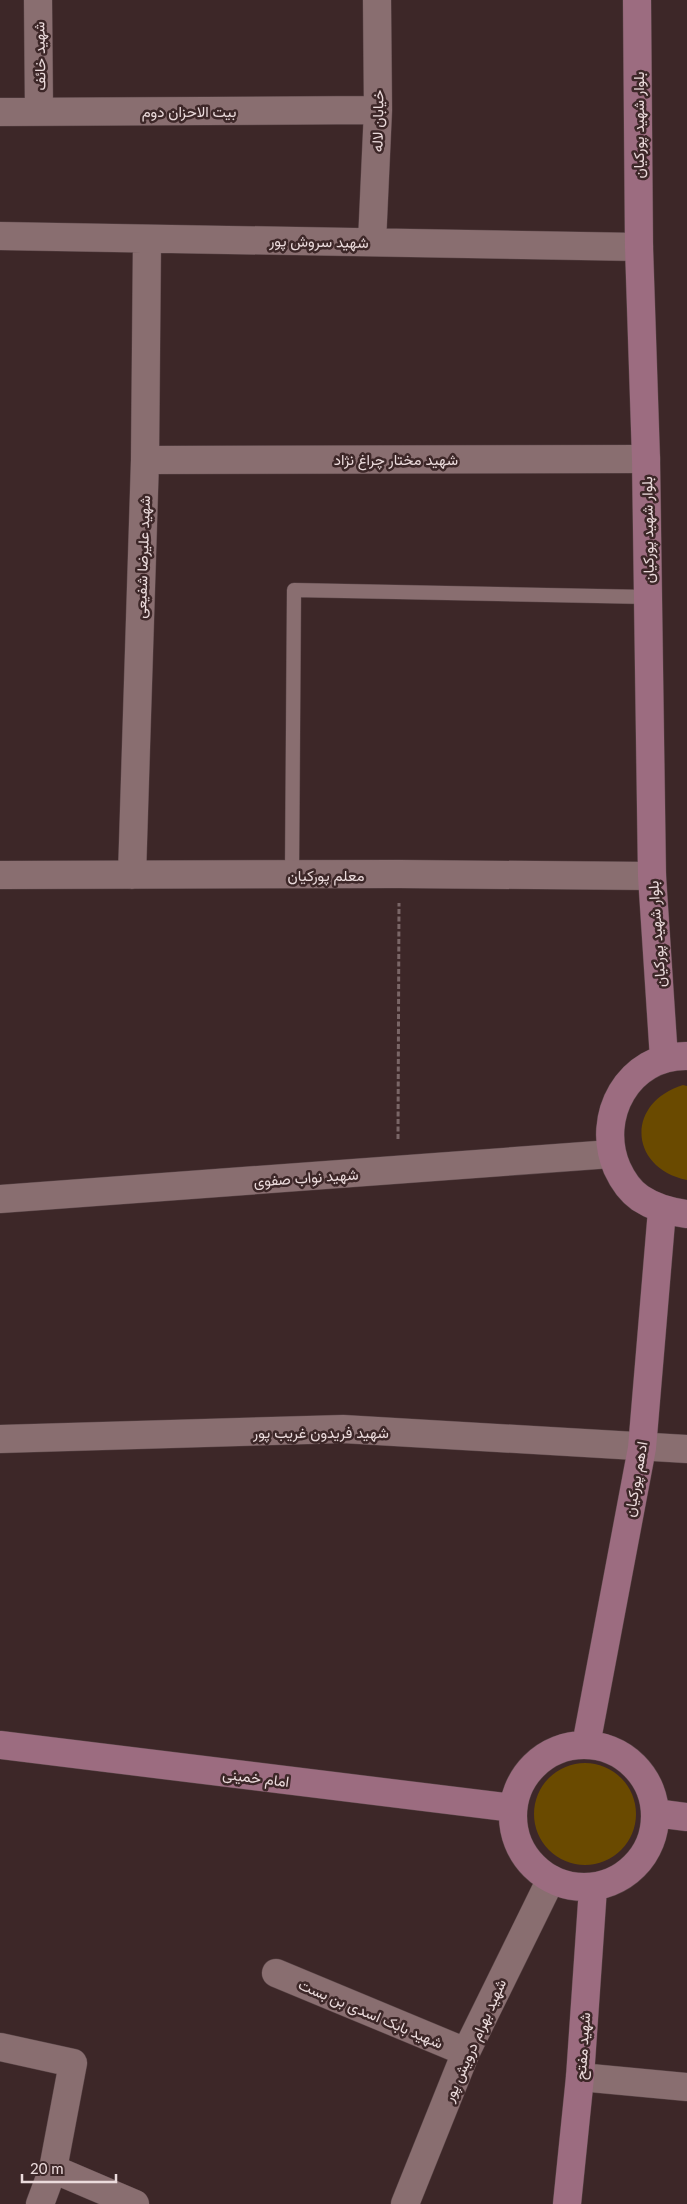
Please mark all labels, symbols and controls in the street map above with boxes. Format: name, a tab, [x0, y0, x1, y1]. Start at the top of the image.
street label: شهید خائف	[29, 21, 50, 91]
street label: بلوار شهید پورکیان	[629, 72, 649, 178]
street label: خیابان لاله	[367, 90, 388, 152]
street label: بیت الاحزان دوم	[142, 102, 236, 122]
street label: شهید سروش پور	[268, 231, 369, 253]
street label: شهید مختار چراغ نژاد	[334, 450, 458, 471]
street label: بلوار شهید پورکیان	[637, 476, 659, 584]
street label: شهید علیرضا شفیعی	[131, 495, 155, 619]
street label: معلم پورکیان	[288, 866, 364, 886]
street label: بلوار شهید پورکیان	[643, 880, 671, 988]
street label: شهید نواب صفوی	[253, 1164, 359, 1192]
street label: شهید فریدون غریب پور	[252, 1423, 389, 1443]
street label: ادهم پورکیان	[619, 1440, 652, 1519]
street label: امام خمینی	[221, 1764, 290, 1792]
street label: شهید بابک اسدی بن بست	[295, 1974, 446, 2053]
street label: شهید بهرام درویش پور	[438, 1976, 511, 2106]
street label: شهید مفتح	[571, 2011, 596, 2081]
scale bar	[22, 2152, 116, 2184]
text: 20 m	[30, 2159, 64, 2177]

